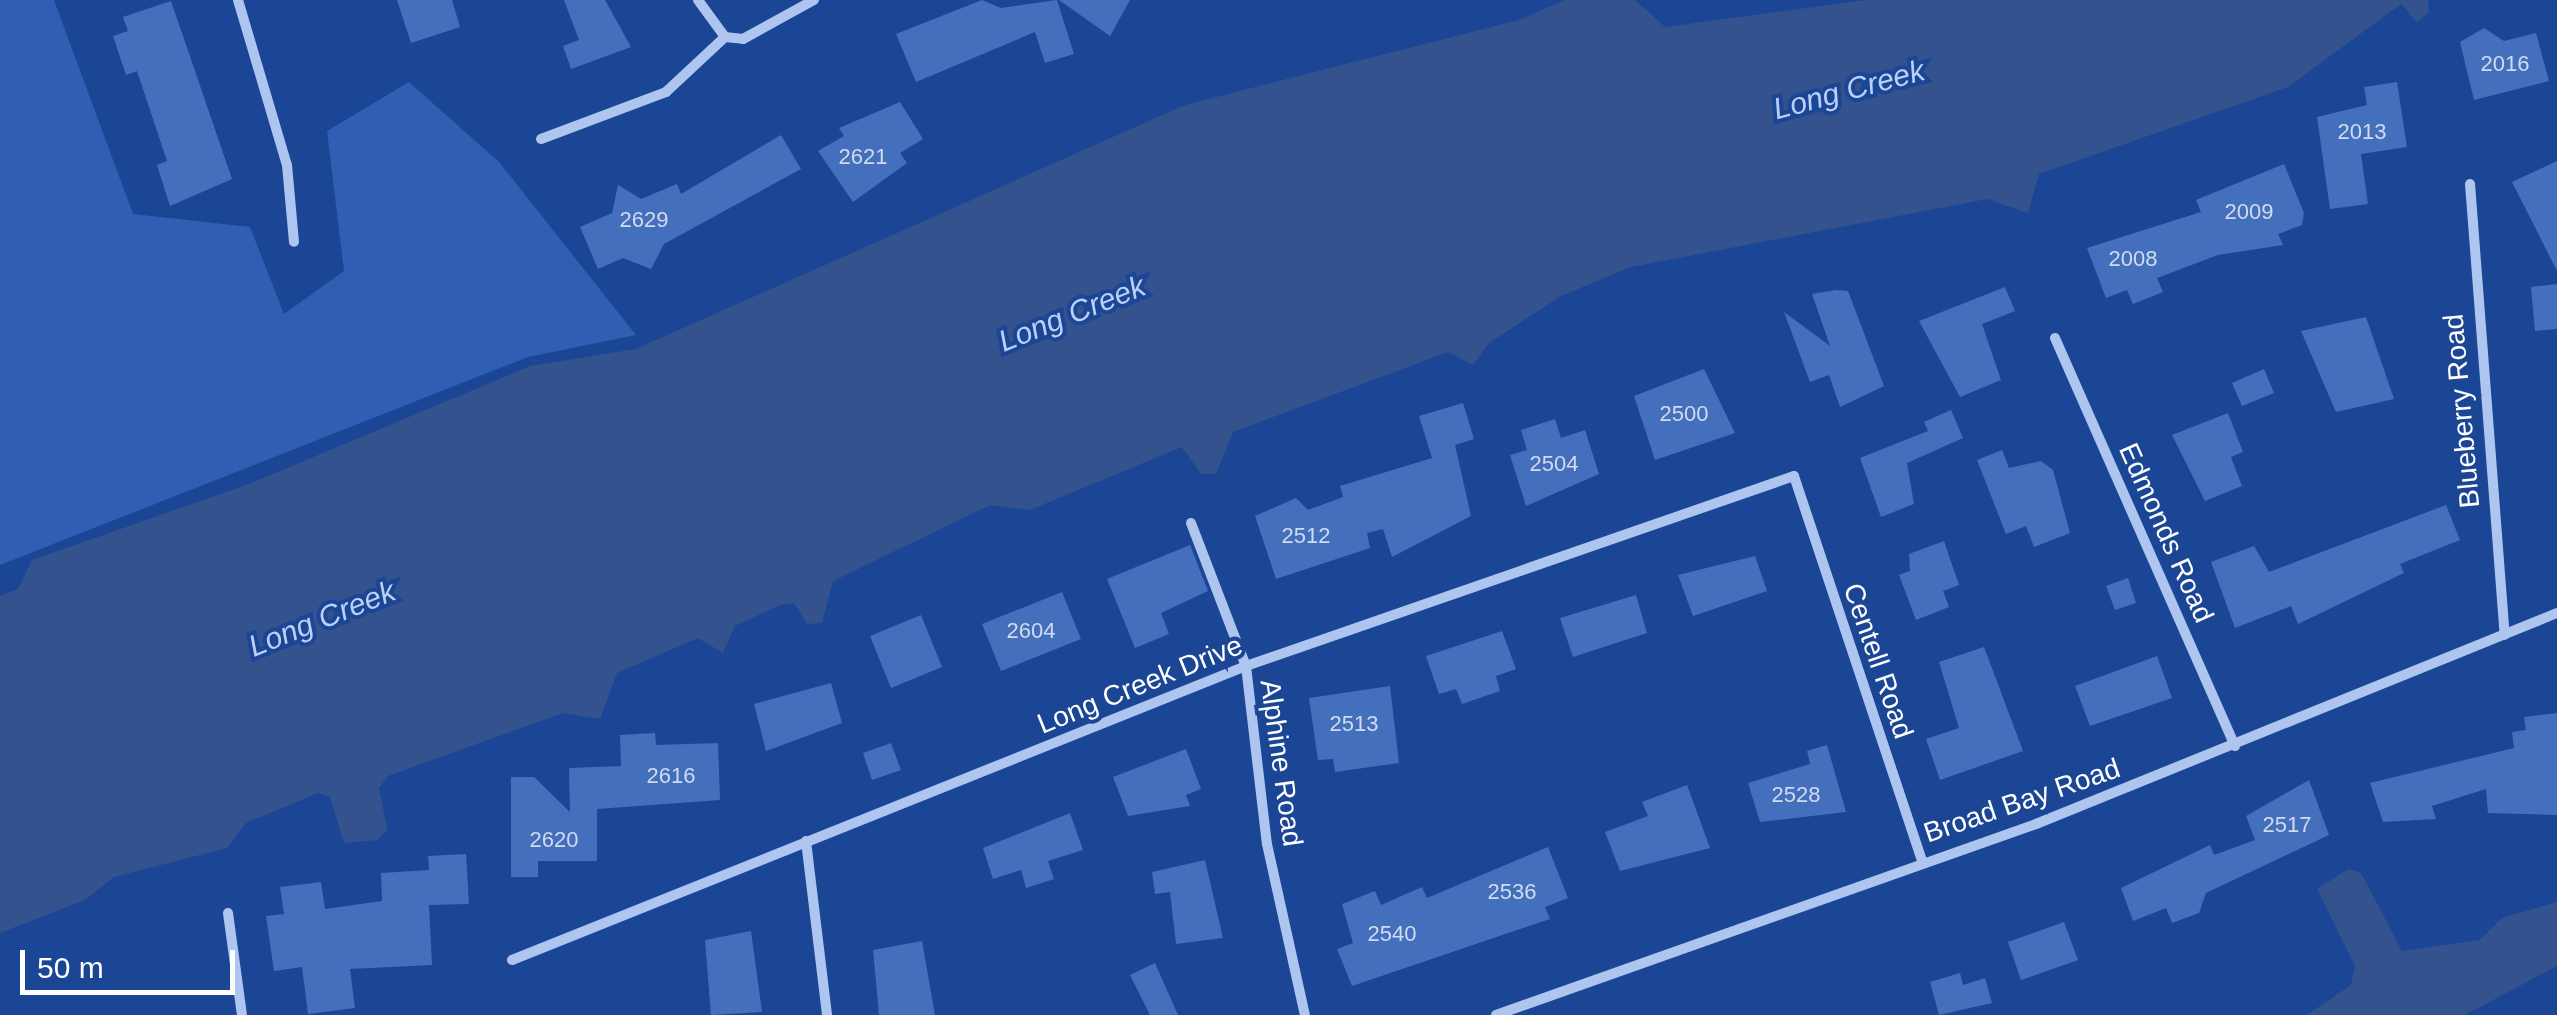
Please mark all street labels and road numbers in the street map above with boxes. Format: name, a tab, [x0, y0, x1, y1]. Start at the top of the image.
street label: Blueberry Road	[2437, 313, 2487, 509]
street label: Edmonds Road	[2111, 438, 2221, 628]
street label: Centell Road	[1836, 579, 1920, 743]
street label: Long Creek Drive	[1033, 629, 1247, 741]
street label: Alphine Road	[1253, 677, 1309, 849]
street label: Broad Bay Road	[1919, 752, 2125, 850]

